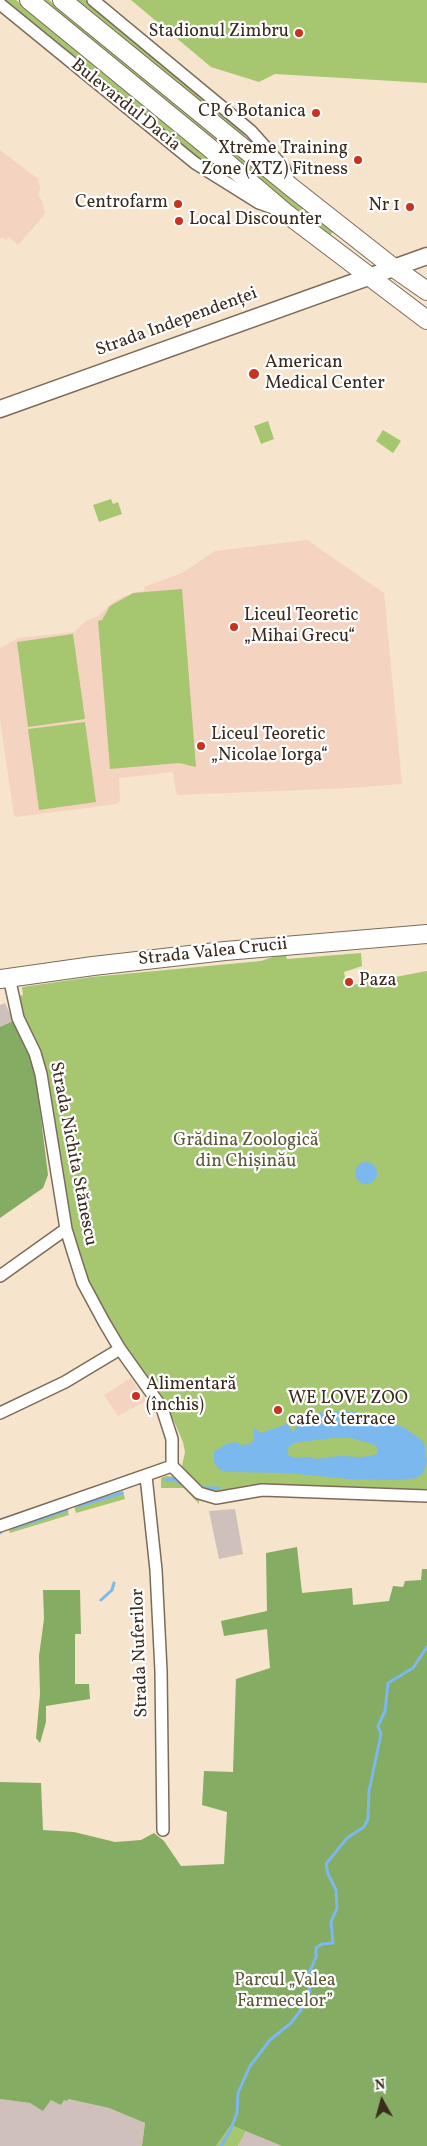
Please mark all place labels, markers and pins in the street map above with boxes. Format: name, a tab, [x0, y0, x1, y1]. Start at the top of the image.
place label: Stadionul Zimbru	[149, 22, 289, 44]
marker: Stadionul Zimbru	[293, 27, 305, 39]
place label: CP 6 Botanica	[198, 102, 306, 124]
marker: CP 6 Botanica	[310, 107, 322, 119]
place label: Xtreme Training Zone (XTZ) Fitness	[201, 139, 348, 182]
marker: Xtreme Training Zone (XTZ) Fitness	[352, 154, 364, 166]
place label: Centrofarm	[75, 193, 168, 215]
place label: Nr 1	[369, 196, 400, 218]
marker: Centrofarm	[172, 198, 184, 210]
marker: Nr 1	[404, 201, 416, 213]
place label: Local Discounter	[189, 210, 322, 232]
marker: Local Discounter	[173, 215, 185, 227]
place label: American Medical Center	[265, 353, 385, 396]
marker: American Medical Center	[247, 367, 261, 381]
place label: Liceul Teoretic „Mihai Grecu“	[244, 606, 358, 649]
marker: Liceul Teoretic „Mihai Grecu“	[228, 621, 240, 633]
place label: Liceul Teoretic „Nicolae Iorga“	[211, 725, 328, 768]
marker: Liceul Teoretic „Nicolae Iorga“	[195, 740, 207, 752]
place label: Paza	[359, 971, 396, 993]
marker: Paza	[343, 976, 355, 988]
place label: Alimentară (închis)	[146, 1375, 236, 1418]
place label: WE LOVE ZOO cafe & terrace	[288, 1389, 408, 1432]
marker: Alimentară (închis)	[130, 1390, 142, 1402]
marker: WE LOVE ZOO cafe & terrace	[272, 1404, 284, 1416]

